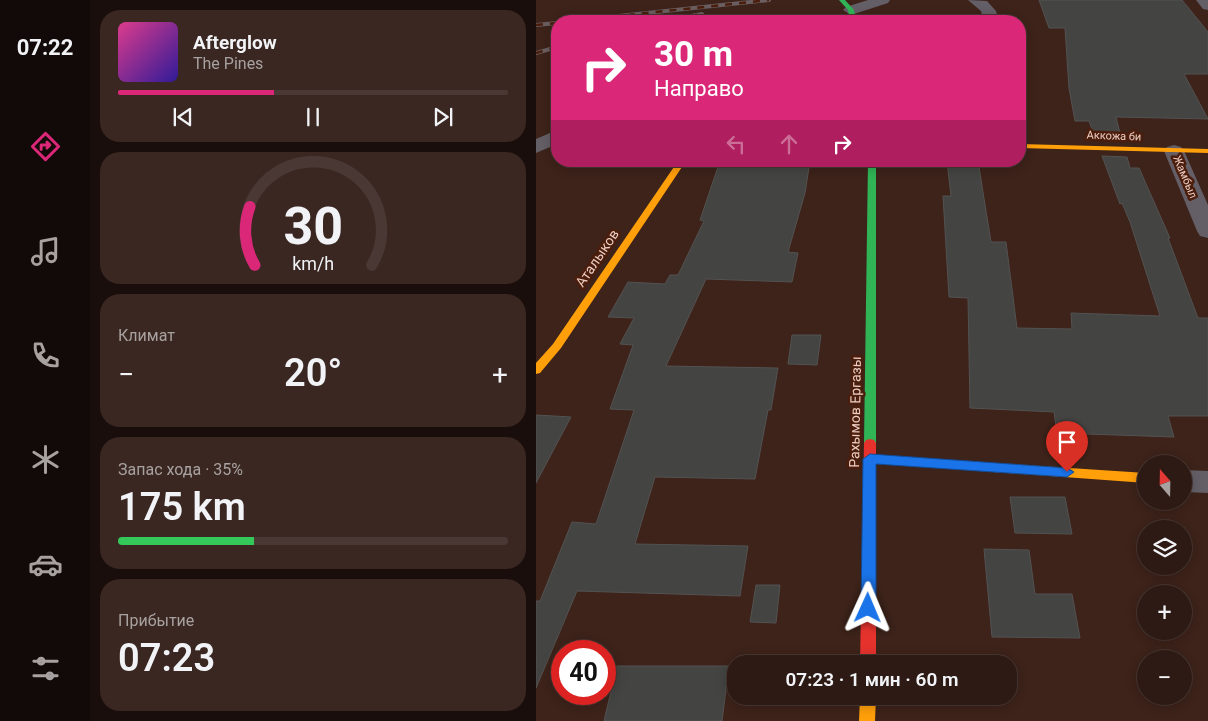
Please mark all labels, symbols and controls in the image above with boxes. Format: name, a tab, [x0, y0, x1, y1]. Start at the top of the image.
text: Afterglow	[193, 31, 277, 54]
text: 30 m	[654, 34, 733, 75]
text: 07:22	[17, 35, 73, 60]
icon: right	[571, 35, 636, 100]
text: The Pines	[193, 54, 263, 73]
text: Направо	[654, 76, 744, 101]
icon: previous	[169, 103, 197, 131]
icon: pause	[299, 103, 327, 131]
icon: next	[429, 103, 457, 131]
icon: directions	[28, 129, 63, 164]
street label: Аккожа би	[1086, 129, 1142, 143]
icon: left	[722, 130, 750, 158]
icon: ahead	[775, 130, 803, 158]
icon: right	[828, 130, 856, 158]
street label: Жамбыл	[1170, 154, 1200, 200]
text: 30	[283, 196, 343, 257]
street label: Аталыков	[572, 226, 622, 290]
icon: music	[28, 234, 63, 269]
text: km/h	[292, 253, 334, 274]
text: Климат	[118, 326, 175, 345]
icon: phone	[28, 338, 63, 373]
text: 20°	[284, 351, 342, 395]
street label: Рахымов Ергазы	[846, 356, 864, 468]
text: −	[118, 358, 134, 391]
text: +	[492, 358, 508, 391]
pin	[1046, 421, 1088, 472]
icon: arrive	[1053, 428, 1081, 456]
icon: climate	[28, 442, 63, 477]
north arrow	[1137, 455, 1192, 510]
map controls	[1137, 455, 1192, 705]
text: Запас хода · 35%	[118, 460, 243, 479]
text: 175 km	[118, 485, 246, 529]
button: layers	[1137, 520, 1192, 575]
icon: car	[28, 547, 63, 582]
position arrow	[841, 581, 893, 633]
button: +	[1137, 585, 1192, 640]
text: Прибытие	[118, 611, 194, 630]
text: 07:23	[118, 636, 215, 680]
speed limit sign: 40	[551, 640, 616, 705]
button: −	[1137, 650, 1192, 705]
icon: filters	[28, 651, 63, 686]
text: 07:23 · 1 мин · 60 m	[785, 668, 959, 691]

